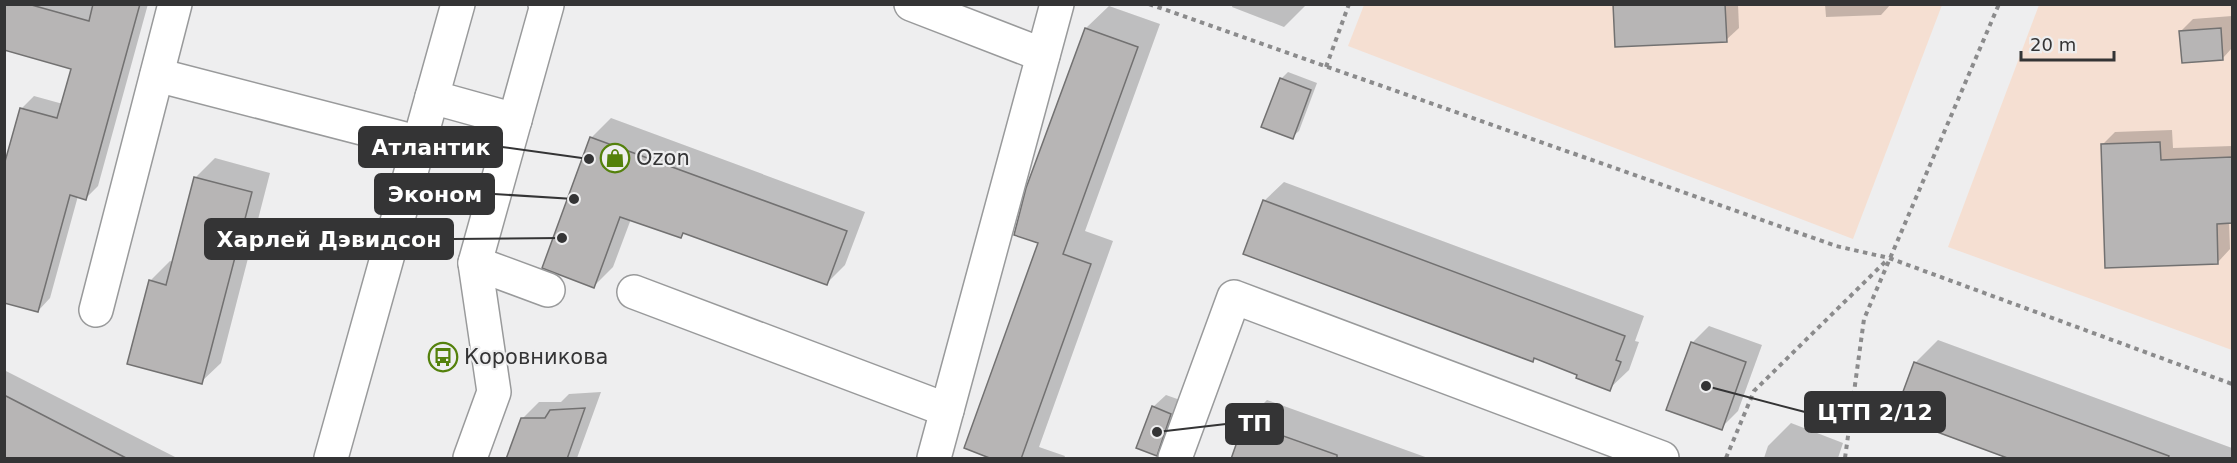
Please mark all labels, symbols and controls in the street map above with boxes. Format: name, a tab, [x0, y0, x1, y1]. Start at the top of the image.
scale bar	[2021, 24, 2114, 62]
text: 20 m	[2030, 34, 2076, 55]
callout: Атлантик	[359, 127, 502, 167]
text: Атлантик	[371, 135, 491, 160]
shop icon: Ozon	[599, 142, 631, 174]
place label: Ozon	[636, 146, 690, 170]
callout: Эконом	[375, 174, 494, 214]
text: Эконом	[388, 182, 482, 207]
callout: Харлей Дэвидсон	[205, 219, 453, 259]
text: Харлей Дэвидсон	[217, 227, 441, 252]
bus stop icon: Коровникова	[427, 341, 459, 373]
place label: Коровникова	[464, 345, 608, 369]
callout: ЦТП 2/12	[1805, 392, 1945, 432]
text: ЦТП 2/12	[1817, 400, 1933, 425]
callout: ТП	[1226, 404, 1283, 444]
text: ТП	[1238, 411, 1272, 436]

